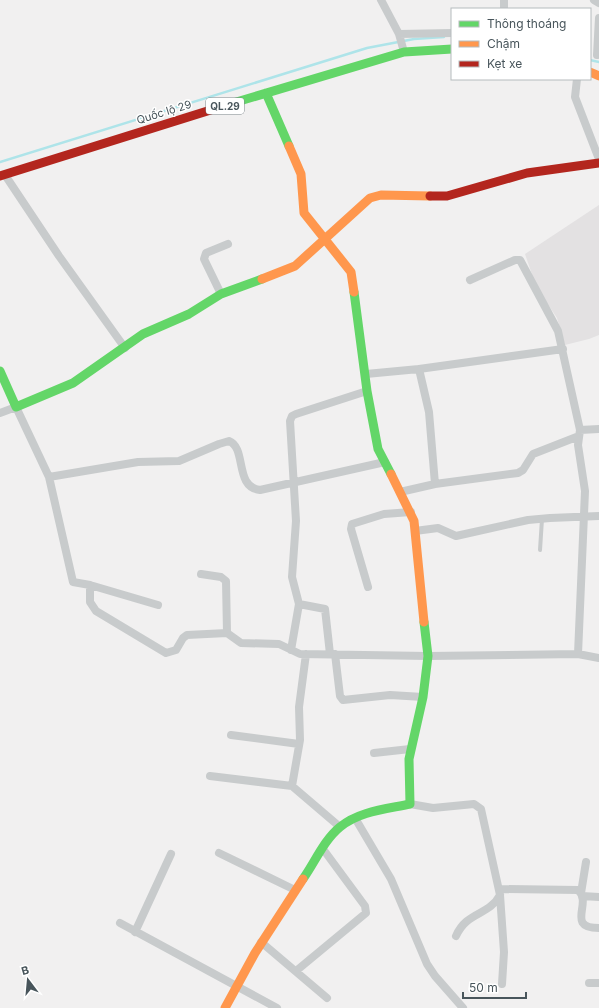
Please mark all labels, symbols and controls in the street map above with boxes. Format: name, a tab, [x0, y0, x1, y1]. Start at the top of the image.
legend	[451, 8, 591, 80]
text: Thông thoáng	[487, 16, 566, 31]
text: Chậm	[487, 36, 520, 51]
text: Kẹt xe	[487, 56, 522, 71]
street label: Quốc lộ 29	[135, 97, 193, 127]
road number: QL.29	[206, 98, 244, 114]
north arrow	[8, 960, 48, 1000]
text: B	[20, 963, 31, 978]
scale bar	[463, 974, 526, 1000]
text: 50 m	[469, 980, 498, 995]

